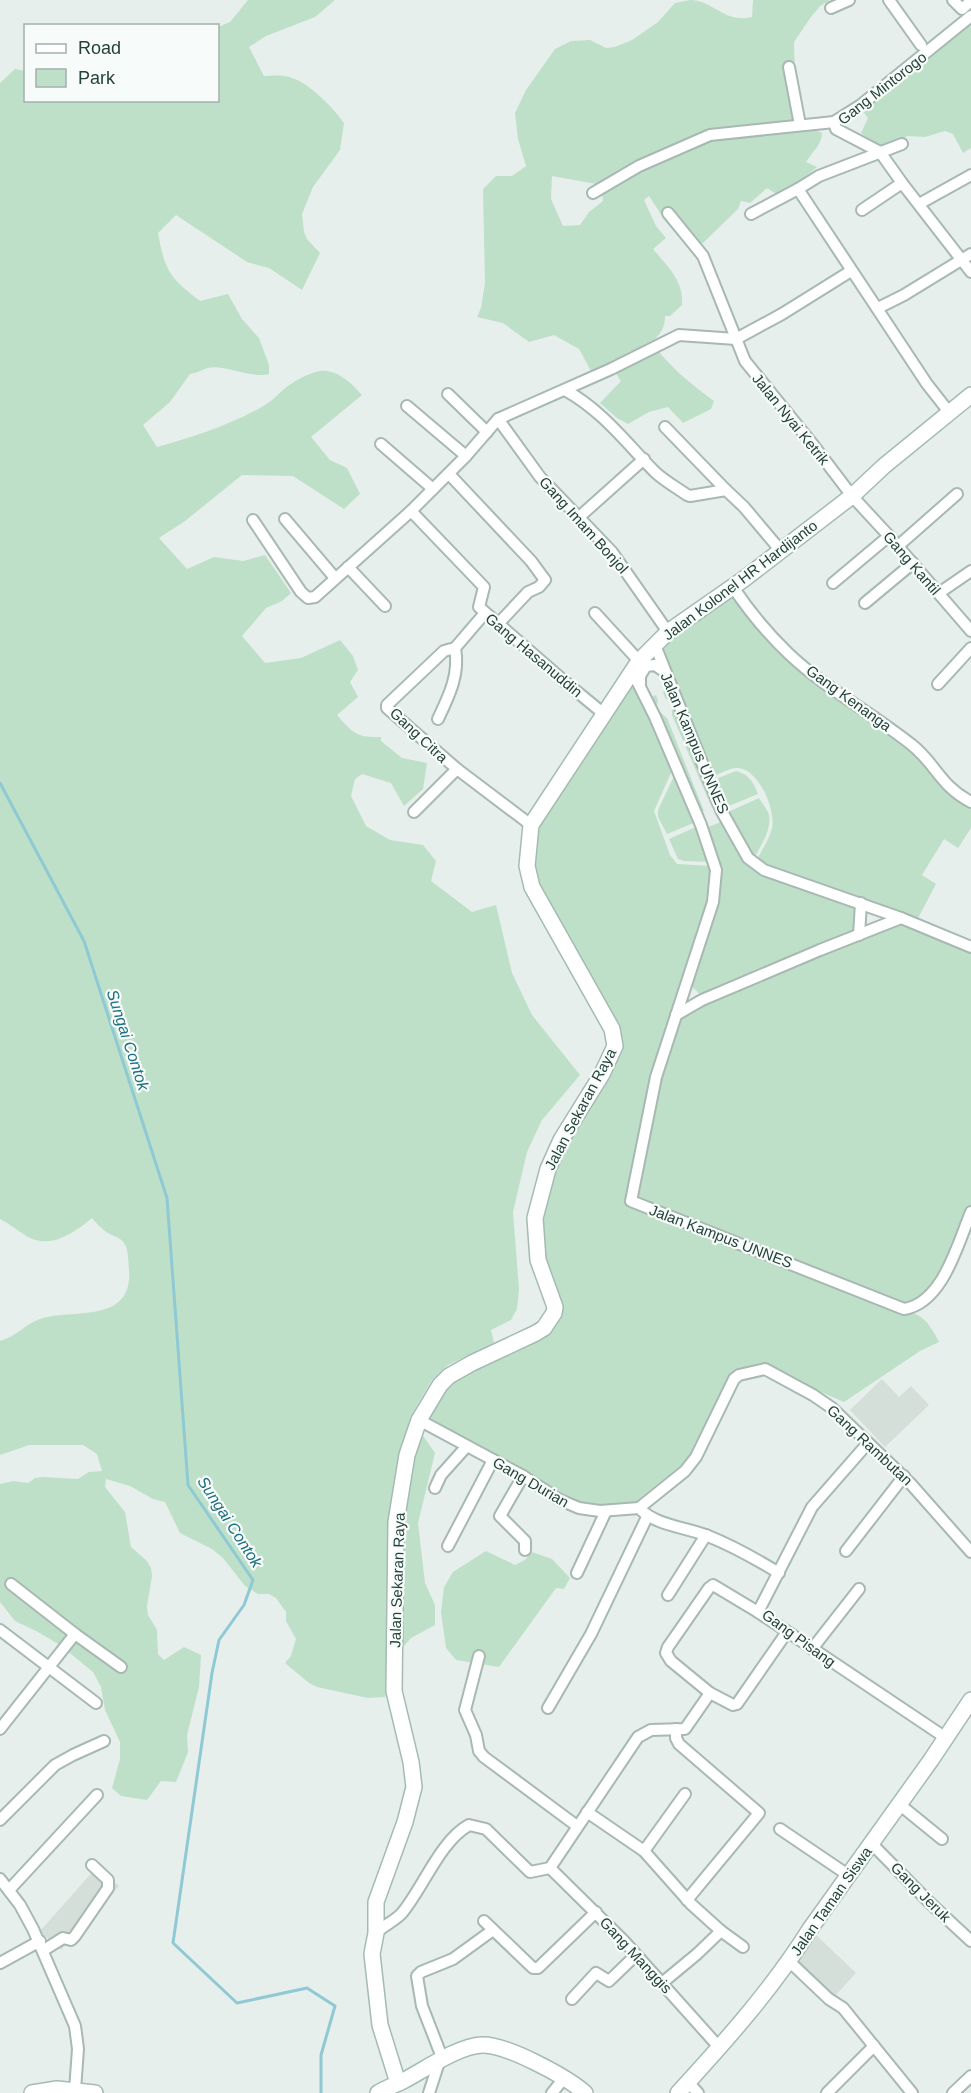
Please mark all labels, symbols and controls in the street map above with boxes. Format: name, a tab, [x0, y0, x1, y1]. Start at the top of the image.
legend	[24, 24, 219, 102]
text: Road	[78, 38, 121, 58]
street label: Gang Mintorogo	[834, 48, 930, 128]
text: Park	[78, 68, 116, 88]
street label: Jalan Nyai Ketrik	[749, 370, 833, 468]
street label: Gang Imam Bonjol	[536, 473, 632, 577]
street label: Jalan Kolonel HR Hardijanto	[660, 517, 820, 643]
street label: Gang Kantil	[880, 528, 944, 598]
street label: Gang Hasanuddin	[482, 610, 586, 700]
street label: Gang Kenanga	[803, 661, 895, 735]
street label: Jalan Kampus UNNES	[658, 670, 732, 816]
street label: Gang Citra	[387, 704, 452, 766]
water label: Sungai Contok	[104, 987, 153, 1093]
street label: Jalan Sekaran Raya	[541, 1045, 620, 1173]
street label: Jalan Kampus UNNES	[647, 1201, 795, 1271]
street label: Gang Rambutan	[824, 1401, 916, 1489]
street label: Gang Durian	[490, 1453, 572, 1511]
water label: Sungai Contok	[194, 1473, 266, 1571]
street label: Jalan Sekaran Raya	[386, 1512, 408, 1648]
street label: Gang Pisang	[759, 1606, 839, 1670]
street label: Jalan Taman Siswa	[787, 1843, 875, 1959]
street label: Gang Jeruk	[888, 1859, 955, 1926]
street label: Gang Manggis	[597, 1914, 675, 1996]

